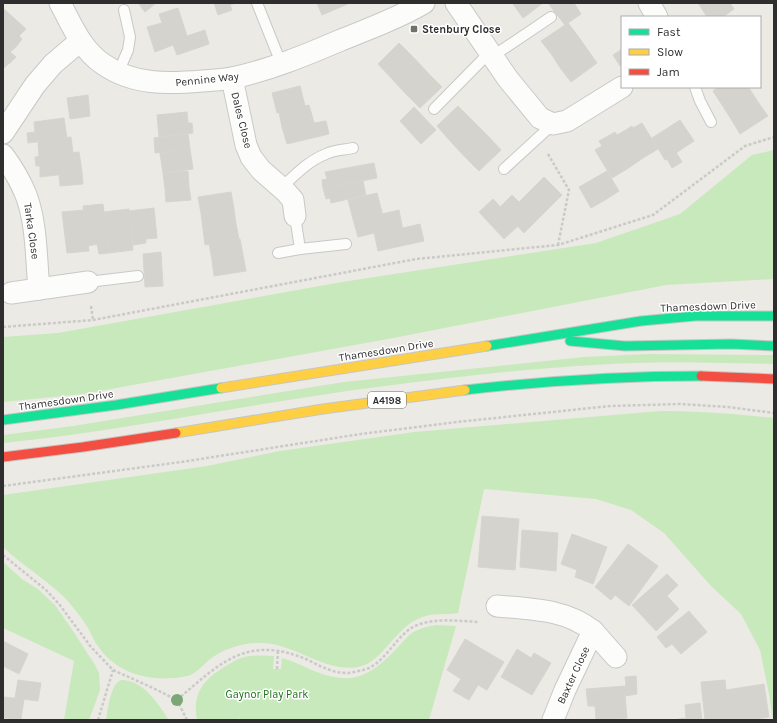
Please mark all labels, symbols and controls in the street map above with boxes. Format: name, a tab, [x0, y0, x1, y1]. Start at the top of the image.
legend	[621, 16, 761, 88]
place label: Stenbury Close	[422, 23, 501, 36]
marker: Stenbury Close	[409, 24, 419, 34]
text: Fast	[657, 25, 681, 39]
text: Slow	[657, 45, 683, 59]
text: Jam	[657, 65, 680, 79]
street label: Pennine Way	[175, 70, 239, 89]
street label: Dales Close	[228, 91, 255, 150]
street label: Tarka Close	[21, 202, 42, 260]
street label: Thamesdown Drive	[660, 298, 756, 315]
street label: Thamesdown Drive	[338, 337, 435, 364]
street label: Thamesdown Drive	[18, 387, 115, 414]
road number: A4198	[368, 392, 406, 408]
street label: Baxter Close	[554, 644, 593, 706]
park label: Gaynor Play Park	[226, 688, 308, 701]

